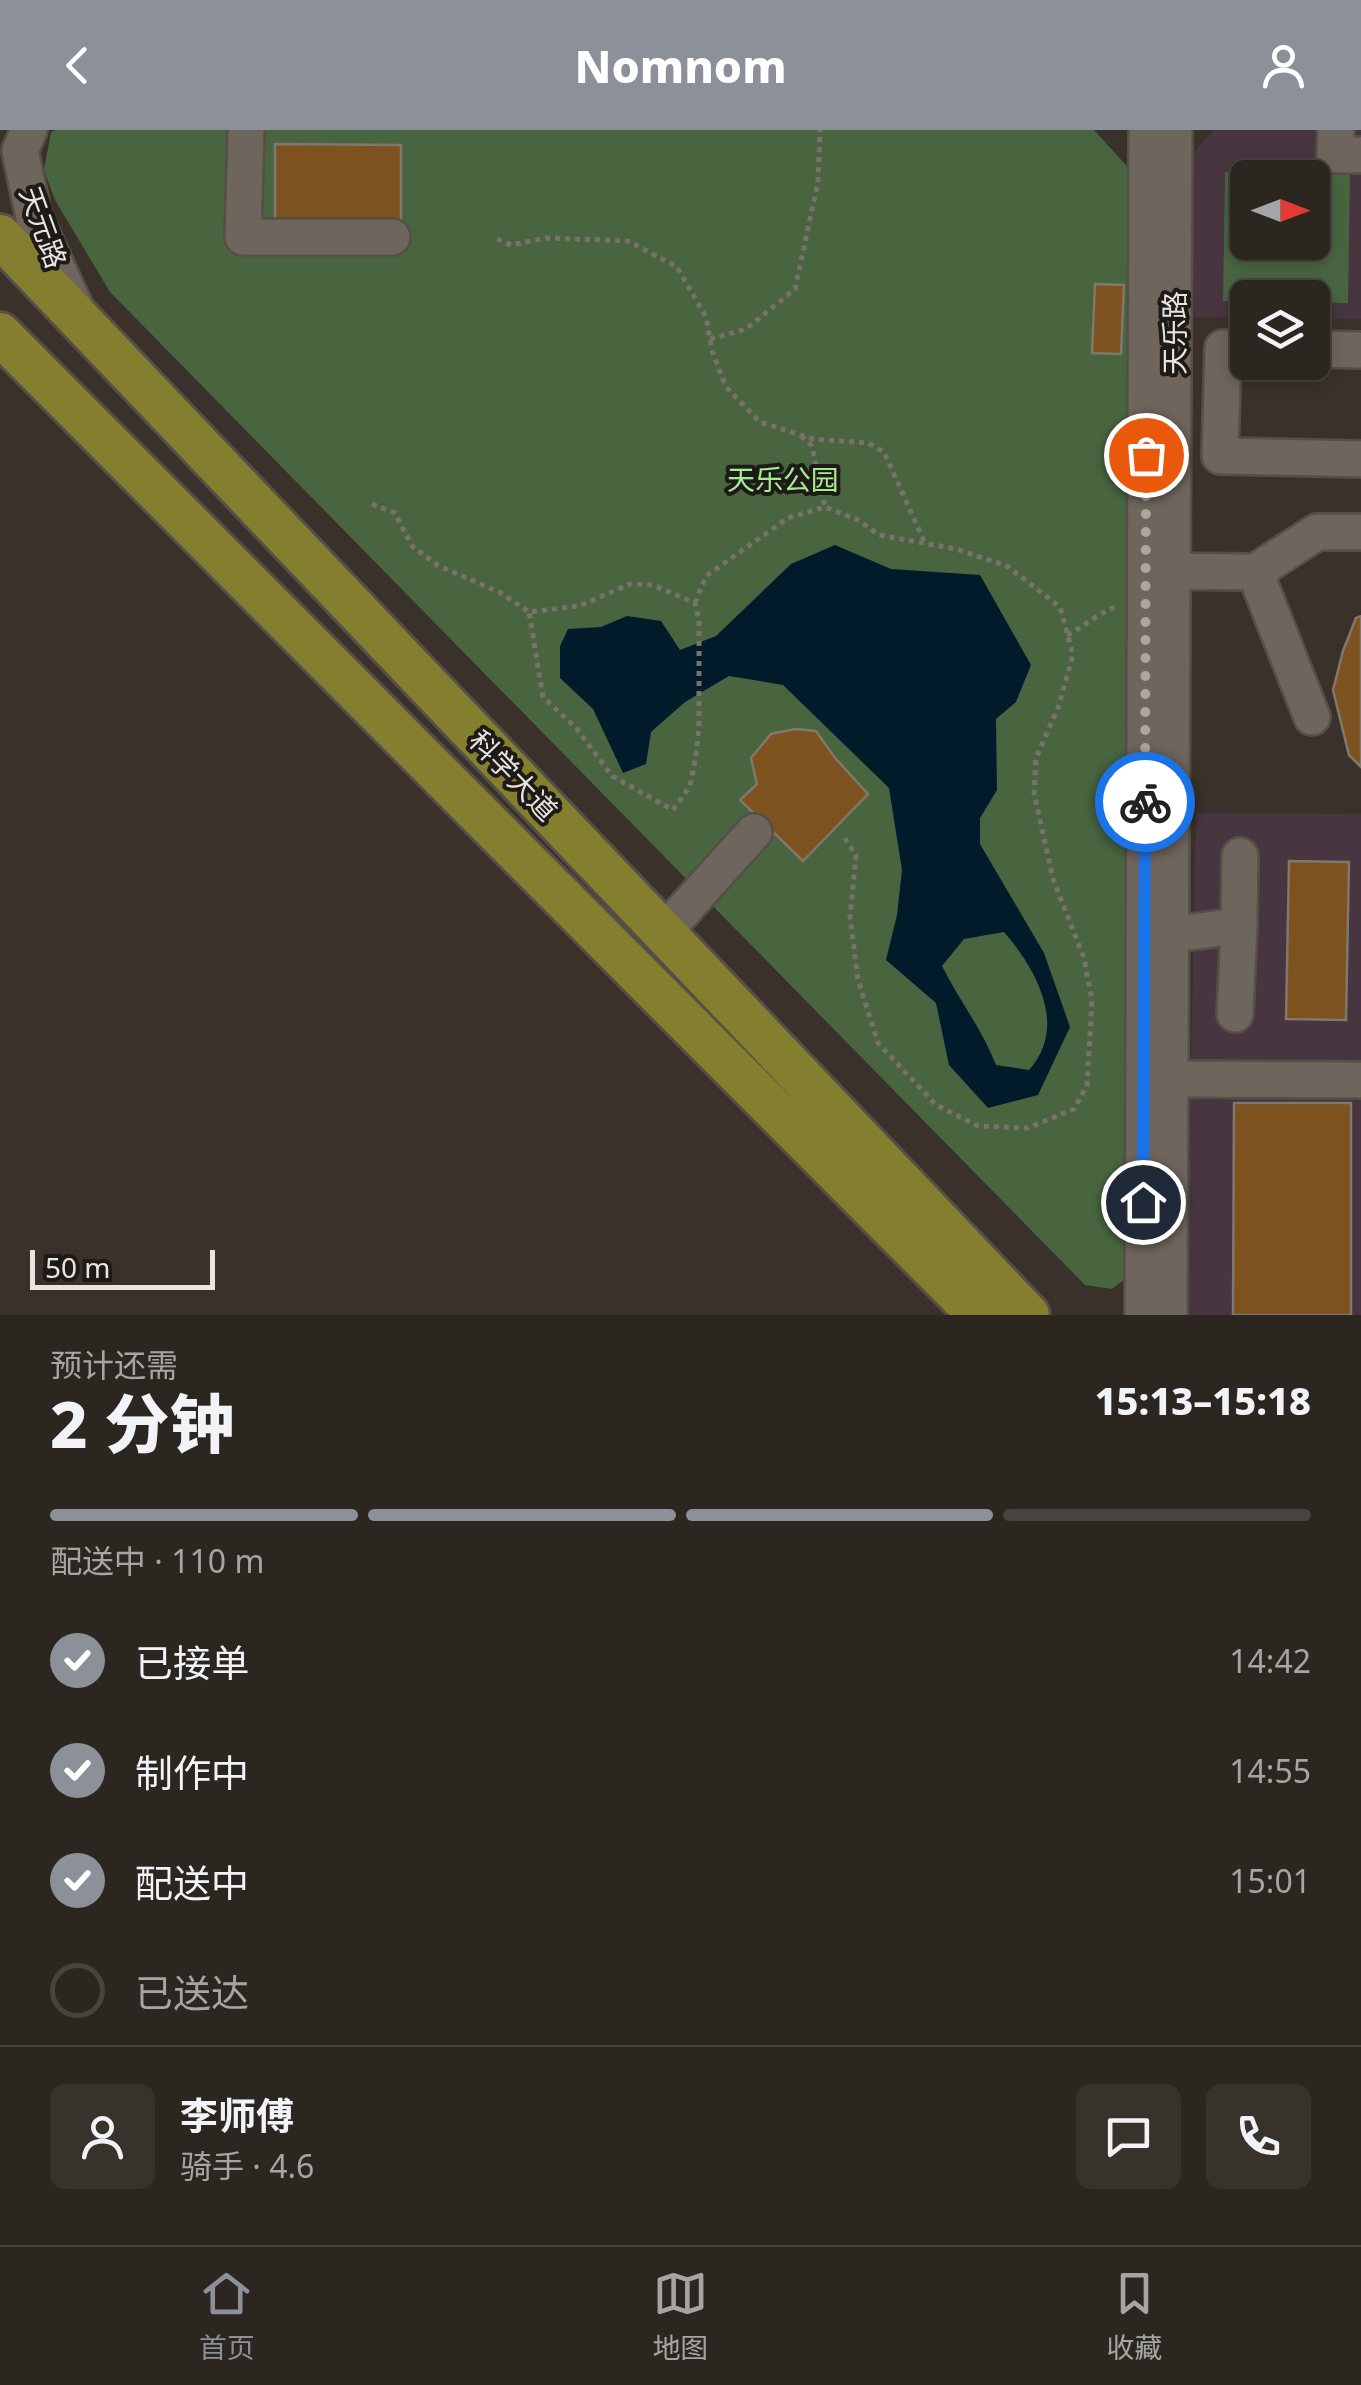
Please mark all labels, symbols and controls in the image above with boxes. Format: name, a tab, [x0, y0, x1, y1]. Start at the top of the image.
text: Nomnom	[574, 35, 787, 96]
icon: back	[50, 38, 105, 93]
icon: person	[1256, 38, 1311, 93]
north arrow	[1230, 160, 1330, 260]
map controls	[1230, 160, 1330, 380]
street label: 天元路	[12, 181, 76, 273]
button: layers	[1230, 280, 1330, 380]
street label: 天乐路	[1155, 291, 1193, 375]
pin	[1104, 413, 1189, 498]
icon: bag	[1119, 428, 1174, 483]
park label: 天乐公园	[727, 460, 839, 498]
street label: 科学大道	[461, 722, 567, 828]
courier	[1095, 752, 1195, 852]
icon: bike	[1118, 775, 1173, 830]
pin	[1101, 1160, 1186, 1245]
icon: home	[1116, 1175, 1171, 1230]
scale bar	[30, 1245, 215, 1290]
text: 50 m	[45, 1248, 111, 1286]
text: 预计还需	[50, 1343, 178, 1386]
text: 15:13–15:18	[1095, 1374, 1311, 1426]
text: 2 分钟	[50, 1379, 234, 1467]
text: 配送中 · 110 m	[50, 1539, 264, 1582]
icon: check	[50, 1633, 105, 1688]
text: 已接单	[135, 1636, 249, 1688]
text: 14:42	[1229, 1639, 1311, 1682]
icon: check	[50, 1743, 105, 1798]
text: 制作中	[135, 1746, 249, 1798]
text: 14:55	[1229, 1749, 1311, 1792]
icon: check	[50, 1853, 105, 1908]
text: 配送中	[135, 1856, 249, 1908]
text: 15:01	[1229, 1859, 1311, 1902]
text: 已送达	[135, 1966, 249, 2018]
button: person	[50, 2084, 155, 2189]
button: chat	[1076, 2084, 1181, 2189]
button: phone	[1206, 2084, 1311, 2189]
text: 李师傅	[180, 2089, 294, 2141]
text: 骑手 · 4.6	[180, 2144, 314, 2187]
tab: 首页	[199, 2266, 255, 2366]
tab: 地图	[652, 2266, 708, 2366]
tab: 收藏	[1106, 2266, 1162, 2366]

